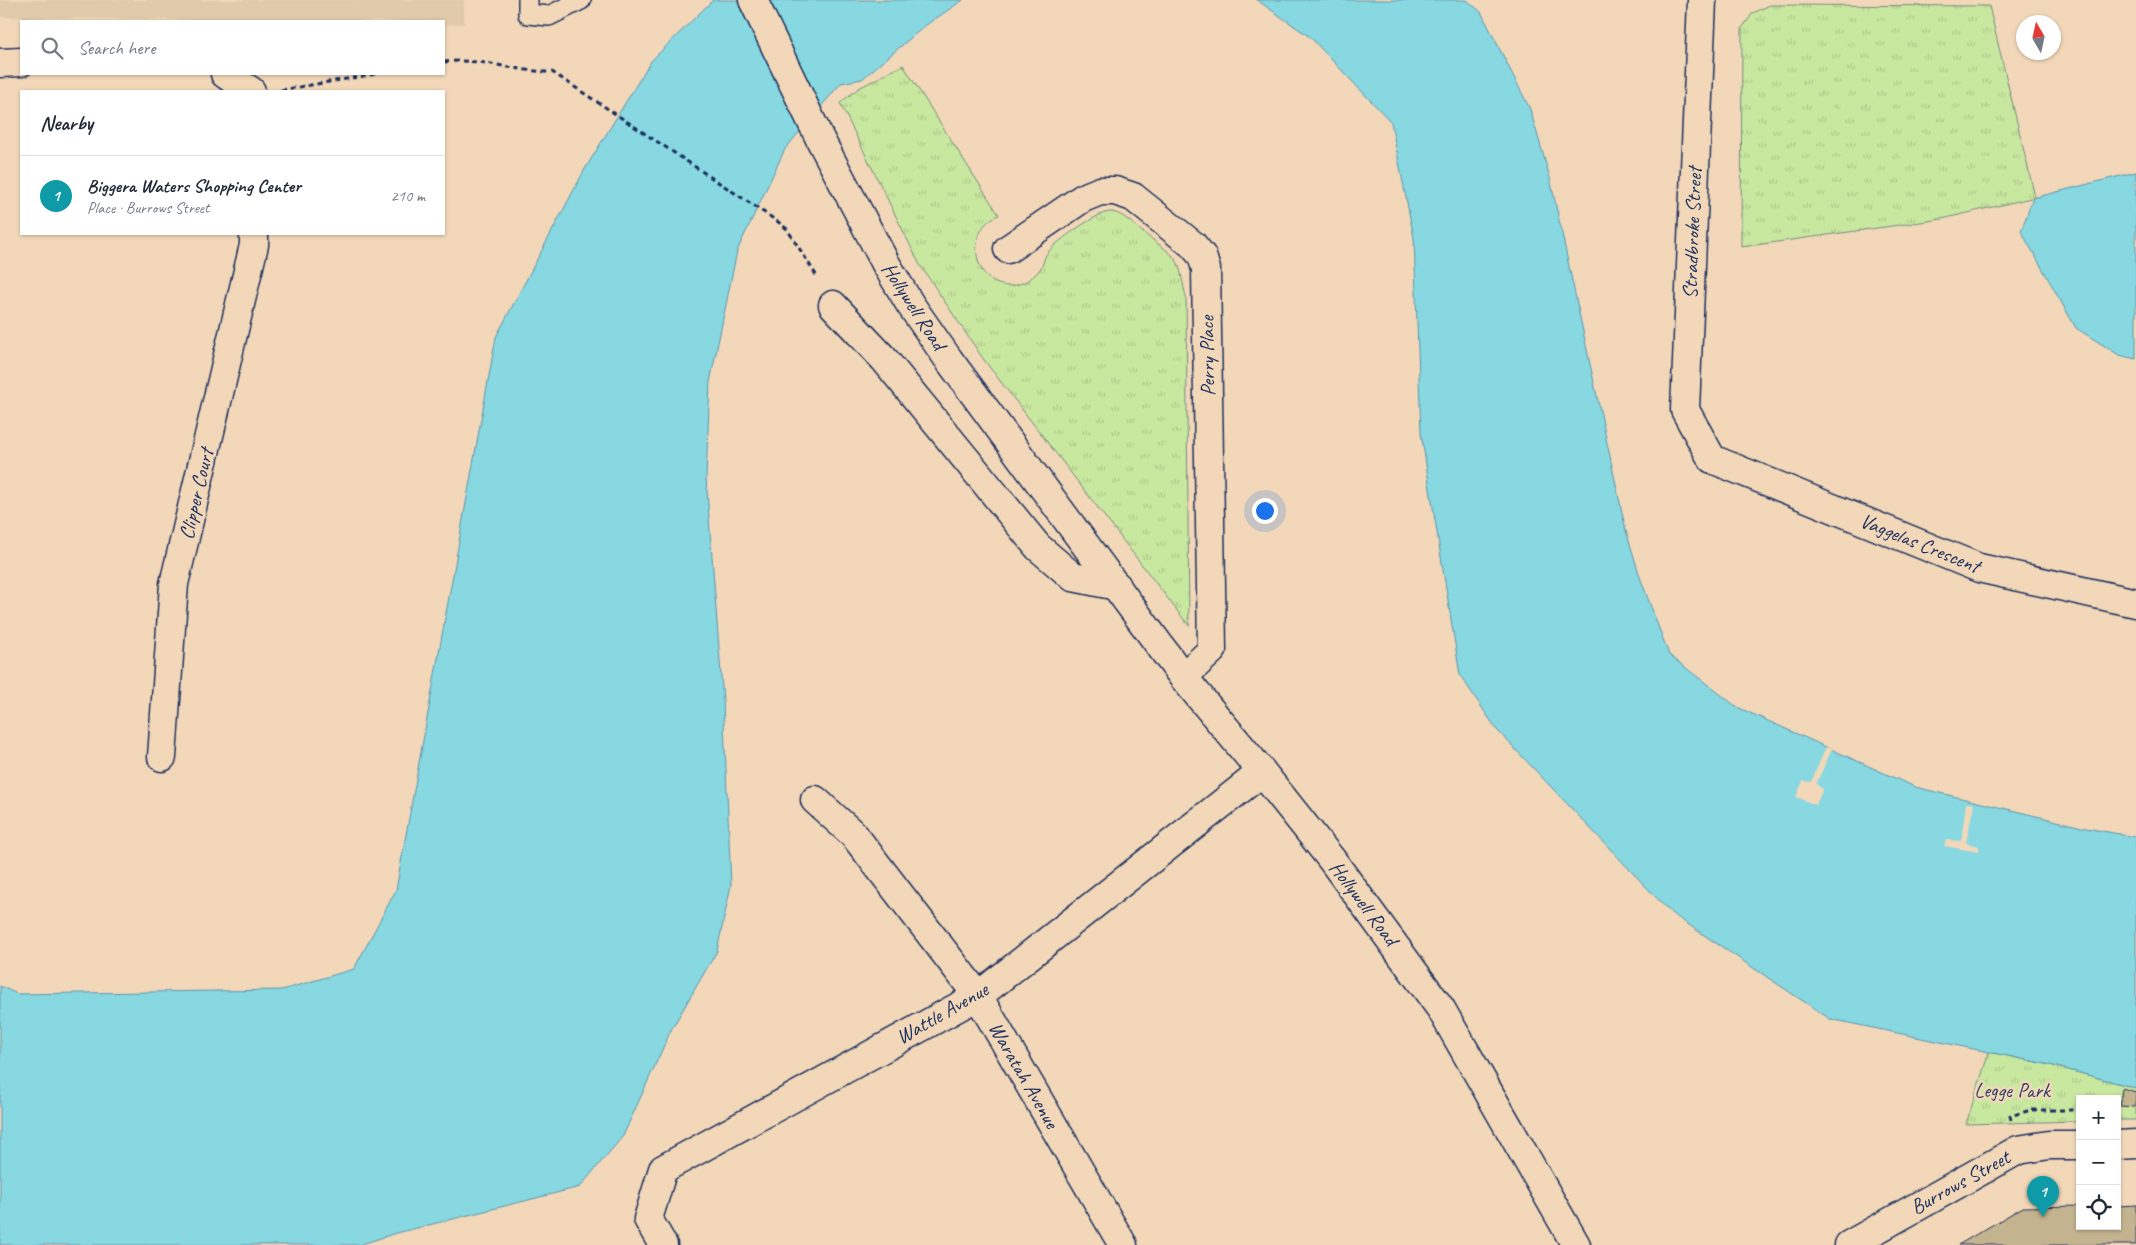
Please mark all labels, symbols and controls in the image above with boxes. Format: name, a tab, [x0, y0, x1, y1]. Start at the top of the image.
north arrow	[2016, 15, 2061, 60]
search box	[20, 20, 445, 75]
icon: search	[38, 34, 66, 62]
text: Search here	[78, 36, 155, 60]
text: Nearby	[40, 110, 93, 136]
street label: Stradbroke Street	[1677, 164, 1707, 299]
text: Biggera Waters Shopping Center	[87, 174, 301, 198]
text: 1	[52, 186, 60, 206]
text: 210 m	[391, 186, 425, 206]
text: Place · Burrows Street	[87, 198, 209, 218]
street label: Hollywell Road	[876, 257, 954, 358]
street label: Perry Place	[1193, 314, 1221, 396]
street label: Clipper Court	[173, 443, 220, 542]
your location	[1252, 498, 1278, 524]
street label: Vaggelas Crescent	[1856, 507, 1986, 580]
street label: Hollywell Road	[1324, 856, 1407, 953]
street label: Wattle Avenue	[891, 976, 994, 1050]
street label: Waratah Avenue	[983, 1017, 1066, 1134]
park label: Legge Park	[1974, 1077, 2052, 1103]
map controls	[2076, 1095, 2121, 1230]
button: +	[2076, 1095, 2121, 1140]
button: −	[2076, 1140, 2121, 1185]
street label: Burrows Street	[1906, 1143, 2016, 1220]
pin: 1	[2027, 1176, 2059, 1217]
button: locate	[2076, 1185, 2121, 1230]

